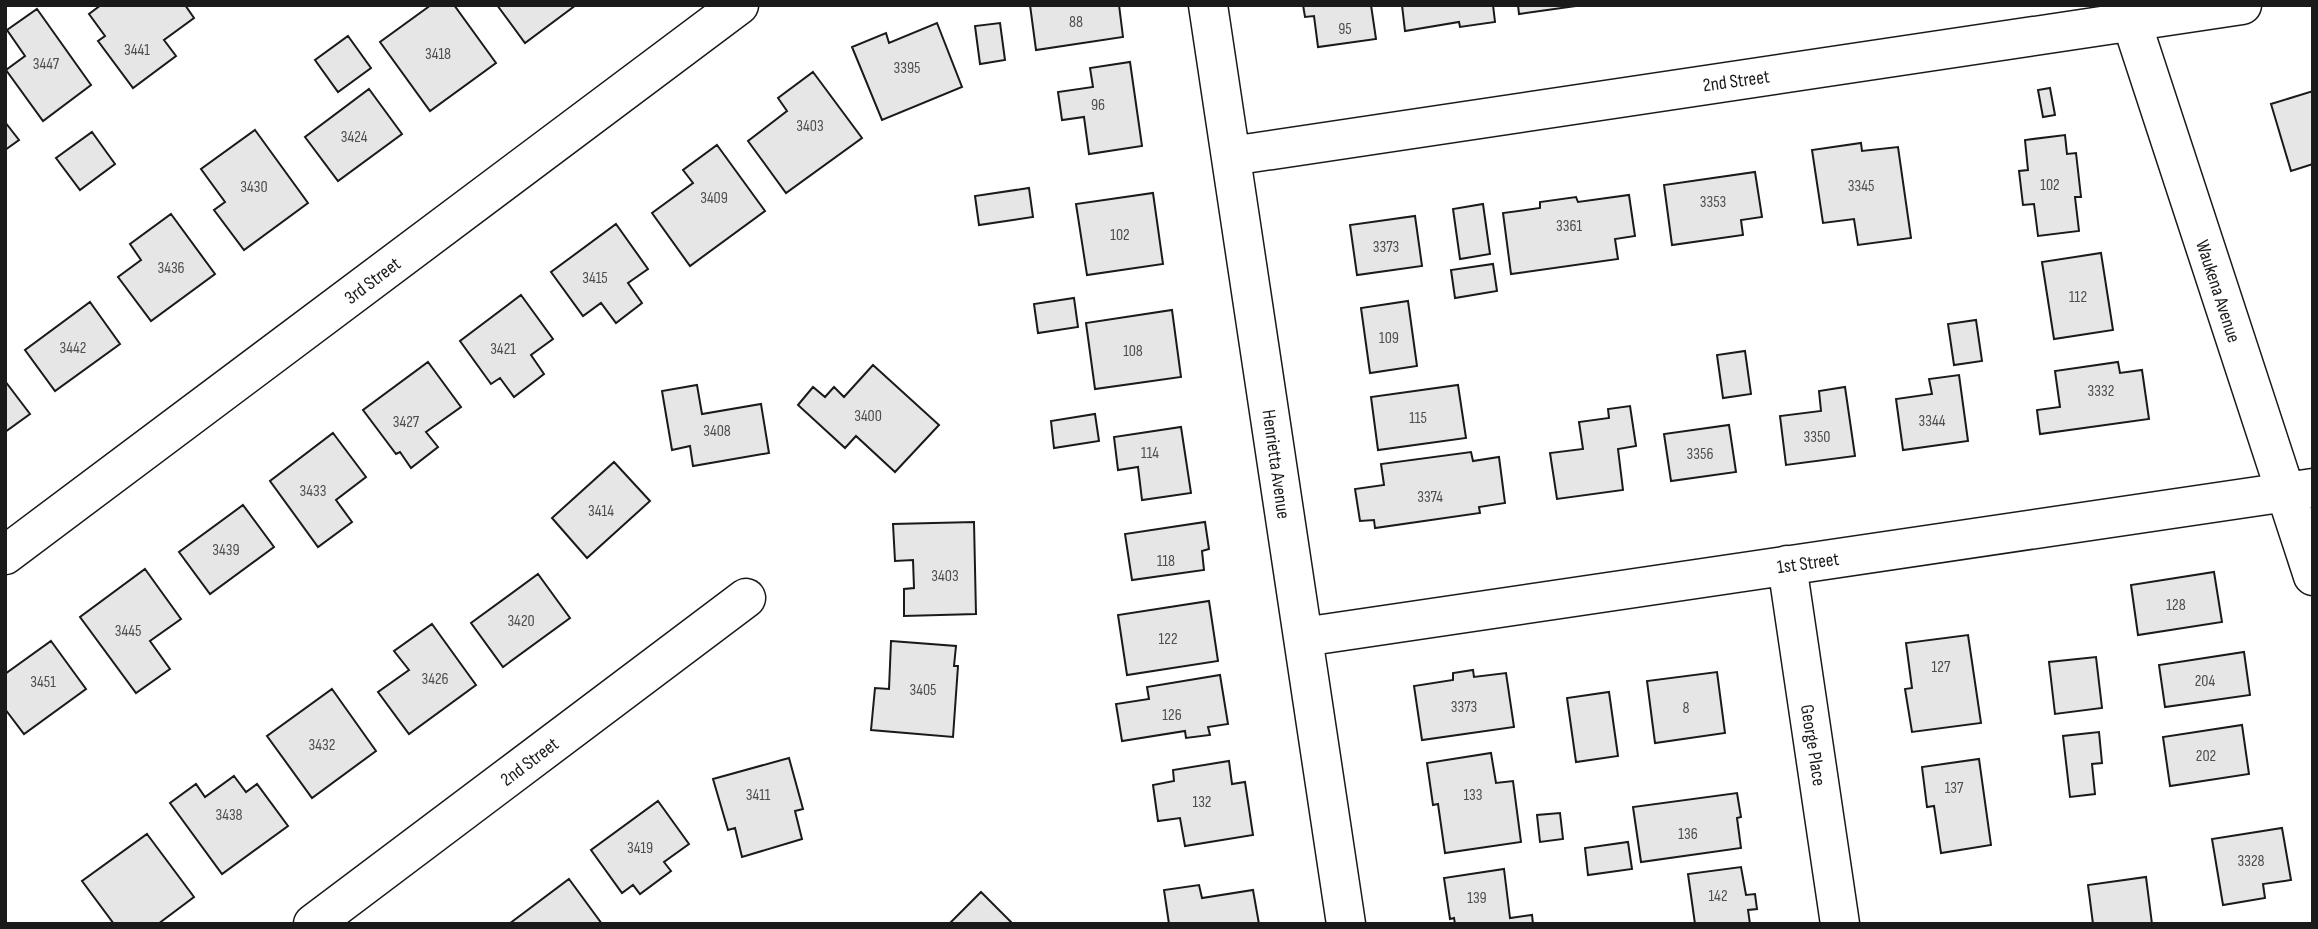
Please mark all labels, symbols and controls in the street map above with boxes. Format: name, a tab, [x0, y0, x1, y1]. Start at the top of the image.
house number: 88	[1069, 13, 1083, 32]
house number: 95	[1338, 20, 1352, 39]
house number: 3441	[124, 41, 150, 60]
house number: 3418	[425, 45, 451, 64]
house number: 3447	[33, 55, 60, 74]
house number: 3395	[894, 59, 920, 78]
street label: 2nd Street	[1701, 65, 1771, 98]
house number: 96	[1091, 96, 1105, 115]
house number: 3403	[796, 117, 824, 136]
house number: 3424	[341, 128, 368, 147]
house number: 102	[2040, 176, 2060, 195]
house number: 3345	[1848, 177, 1874, 196]
house number: 3430	[240, 178, 268, 197]
house number: 3409	[700, 189, 728, 208]
house number: 3353	[1700, 193, 1726, 212]
house number: 3361	[1556, 217, 1582, 236]
house number: 102	[1110, 226, 1130, 245]
street label: Waukena Avenue	[2190, 237, 2245, 346]
house number: 3373	[1373, 238, 1399, 257]
street label: 3rd Street	[340, 253, 406, 310]
house number: 3436	[157, 259, 185, 278]
house number: 3415	[582, 269, 608, 288]
house number: 112	[2069, 288, 2087, 307]
house number: 109	[1379, 329, 1399, 348]
house number: 3442	[60, 339, 86, 358]
house number: 3421	[490, 340, 516, 359]
house number: 108	[1123, 342, 1143, 361]
house number: 3332	[2088, 382, 2114, 401]
house number: 3400	[854, 407, 882, 426]
street label: Henrietta Avenue	[1256, 408, 1295, 520]
house number: 115	[1409, 409, 1427, 428]
house number: 3344	[1919, 412, 1946, 431]
house number: 3427	[393, 413, 420, 432]
house number: 3408	[703, 422, 731, 441]
house number: 3350	[1804, 428, 1830, 447]
house number: 114	[1141, 444, 1159, 463]
house number: 3356	[1687, 445, 1713, 464]
house number: 3433	[300, 482, 326, 501]
house number: 3374	[1417, 488, 1443, 507]
house number: 3414	[588, 502, 614, 521]
house number: 3439	[212, 541, 240, 560]
street label: 1st Street	[1776, 548, 1841, 579]
house number: 118	[1157, 552, 1175, 571]
house number: 3403	[931, 567, 959, 586]
house number: 128	[2166, 596, 2186, 615]
house number: 3420	[507, 612, 535, 631]
house number: 3445	[115, 622, 141, 641]
house number: 122	[1159, 630, 1177, 649]
house number: 127	[1932, 658, 1951, 677]
house number: 3426	[421, 670, 449, 689]
house number: 204	[2195, 672, 2216, 691]
house number: 3451	[30, 673, 56, 692]
house number: 3405	[910, 681, 936, 700]
house number: 3373	[1451, 698, 1477, 717]
house number: 8	[1682, 699, 1690, 718]
street label: George Place	[1795, 703, 1830, 788]
house number: 126	[1162, 706, 1182, 725]
street label: 2nd Street	[496, 733, 564, 792]
house number: 3432	[309, 736, 335, 755]
house number: 202	[2196, 747, 2216, 766]
house number: 137	[1945, 779, 1964, 798]
house number: 3411	[746, 786, 771, 805]
house number: 133	[1463, 786, 1483, 805]
house number: 132	[1193, 793, 1211, 812]
house number: 3438	[215, 806, 243, 825]
house number: 136	[1678, 825, 1698, 844]
house number: 3419	[627, 839, 653, 858]
house number: 3328	[2237, 852, 2265, 871]
house number: 142	[1709, 887, 1727, 906]
house number: 139	[1467, 889, 1487, 908]

